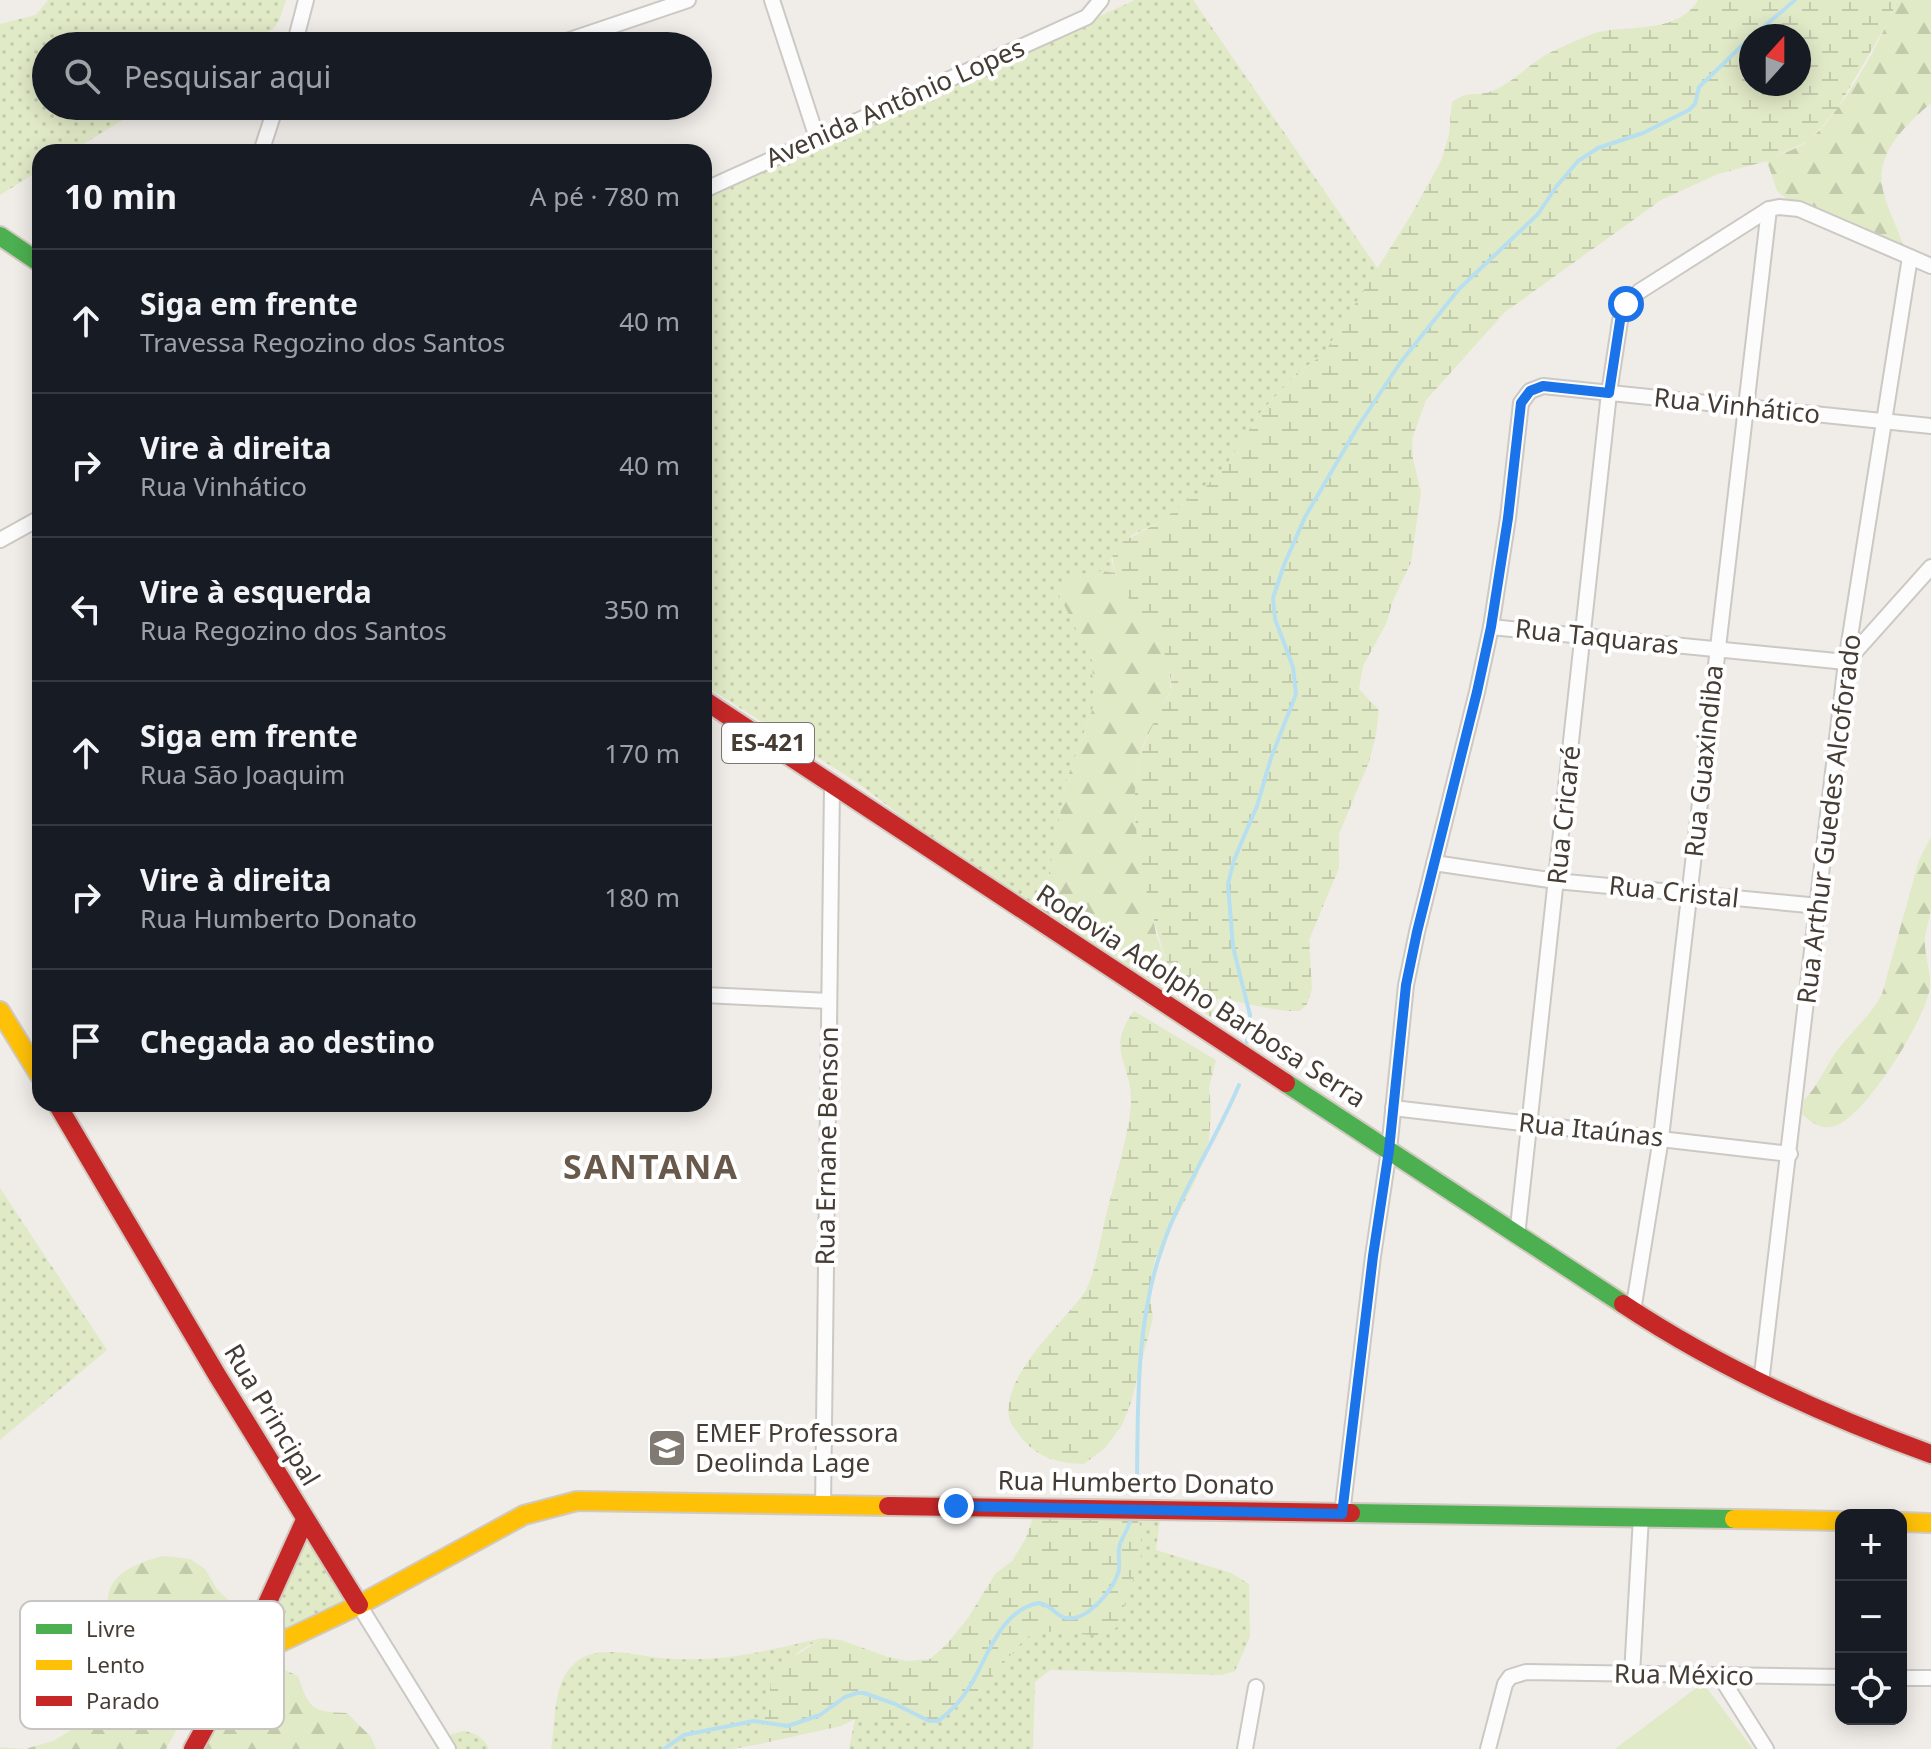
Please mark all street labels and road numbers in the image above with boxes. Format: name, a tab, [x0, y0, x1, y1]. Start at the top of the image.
street label: Avenida Antônio Lopes	[759, 29, 1030, 175]
street label: Rua Vinhático	[1652, 378, 1822, 432]
street label: Rua Taquaras	[1513, 610, 1681, 663]
street label: Rua Arthur Guedes Alcoforado	[1787, 632, 1869, 1006]
street label: Rua Guaxindiba	[1675, 663, 1731, 859]
road number: ES-421	[722, 723, 814, 763]
street label: Rua Cricaré	[1538, 744, 1588, 886]
street label: Rua Cristal	[1607, 866, 1741, 916]
street label: Rodovia Adolpho Barbosa Serra	[1030, 875, 1373, 1115]
street label: Rua Ernane Benson	[806, 1026, 846, 1266]
street label: Rua Itaúnas	[1517, 1103, 1665, 1155]
street label: Rua Principal	[216, 1337, 329, 1492]
street label: Rua Humberto Donato	[997, 1462, 1275, 1502]
street label: Rua México	[1614, 1655, 1754, 1693]

